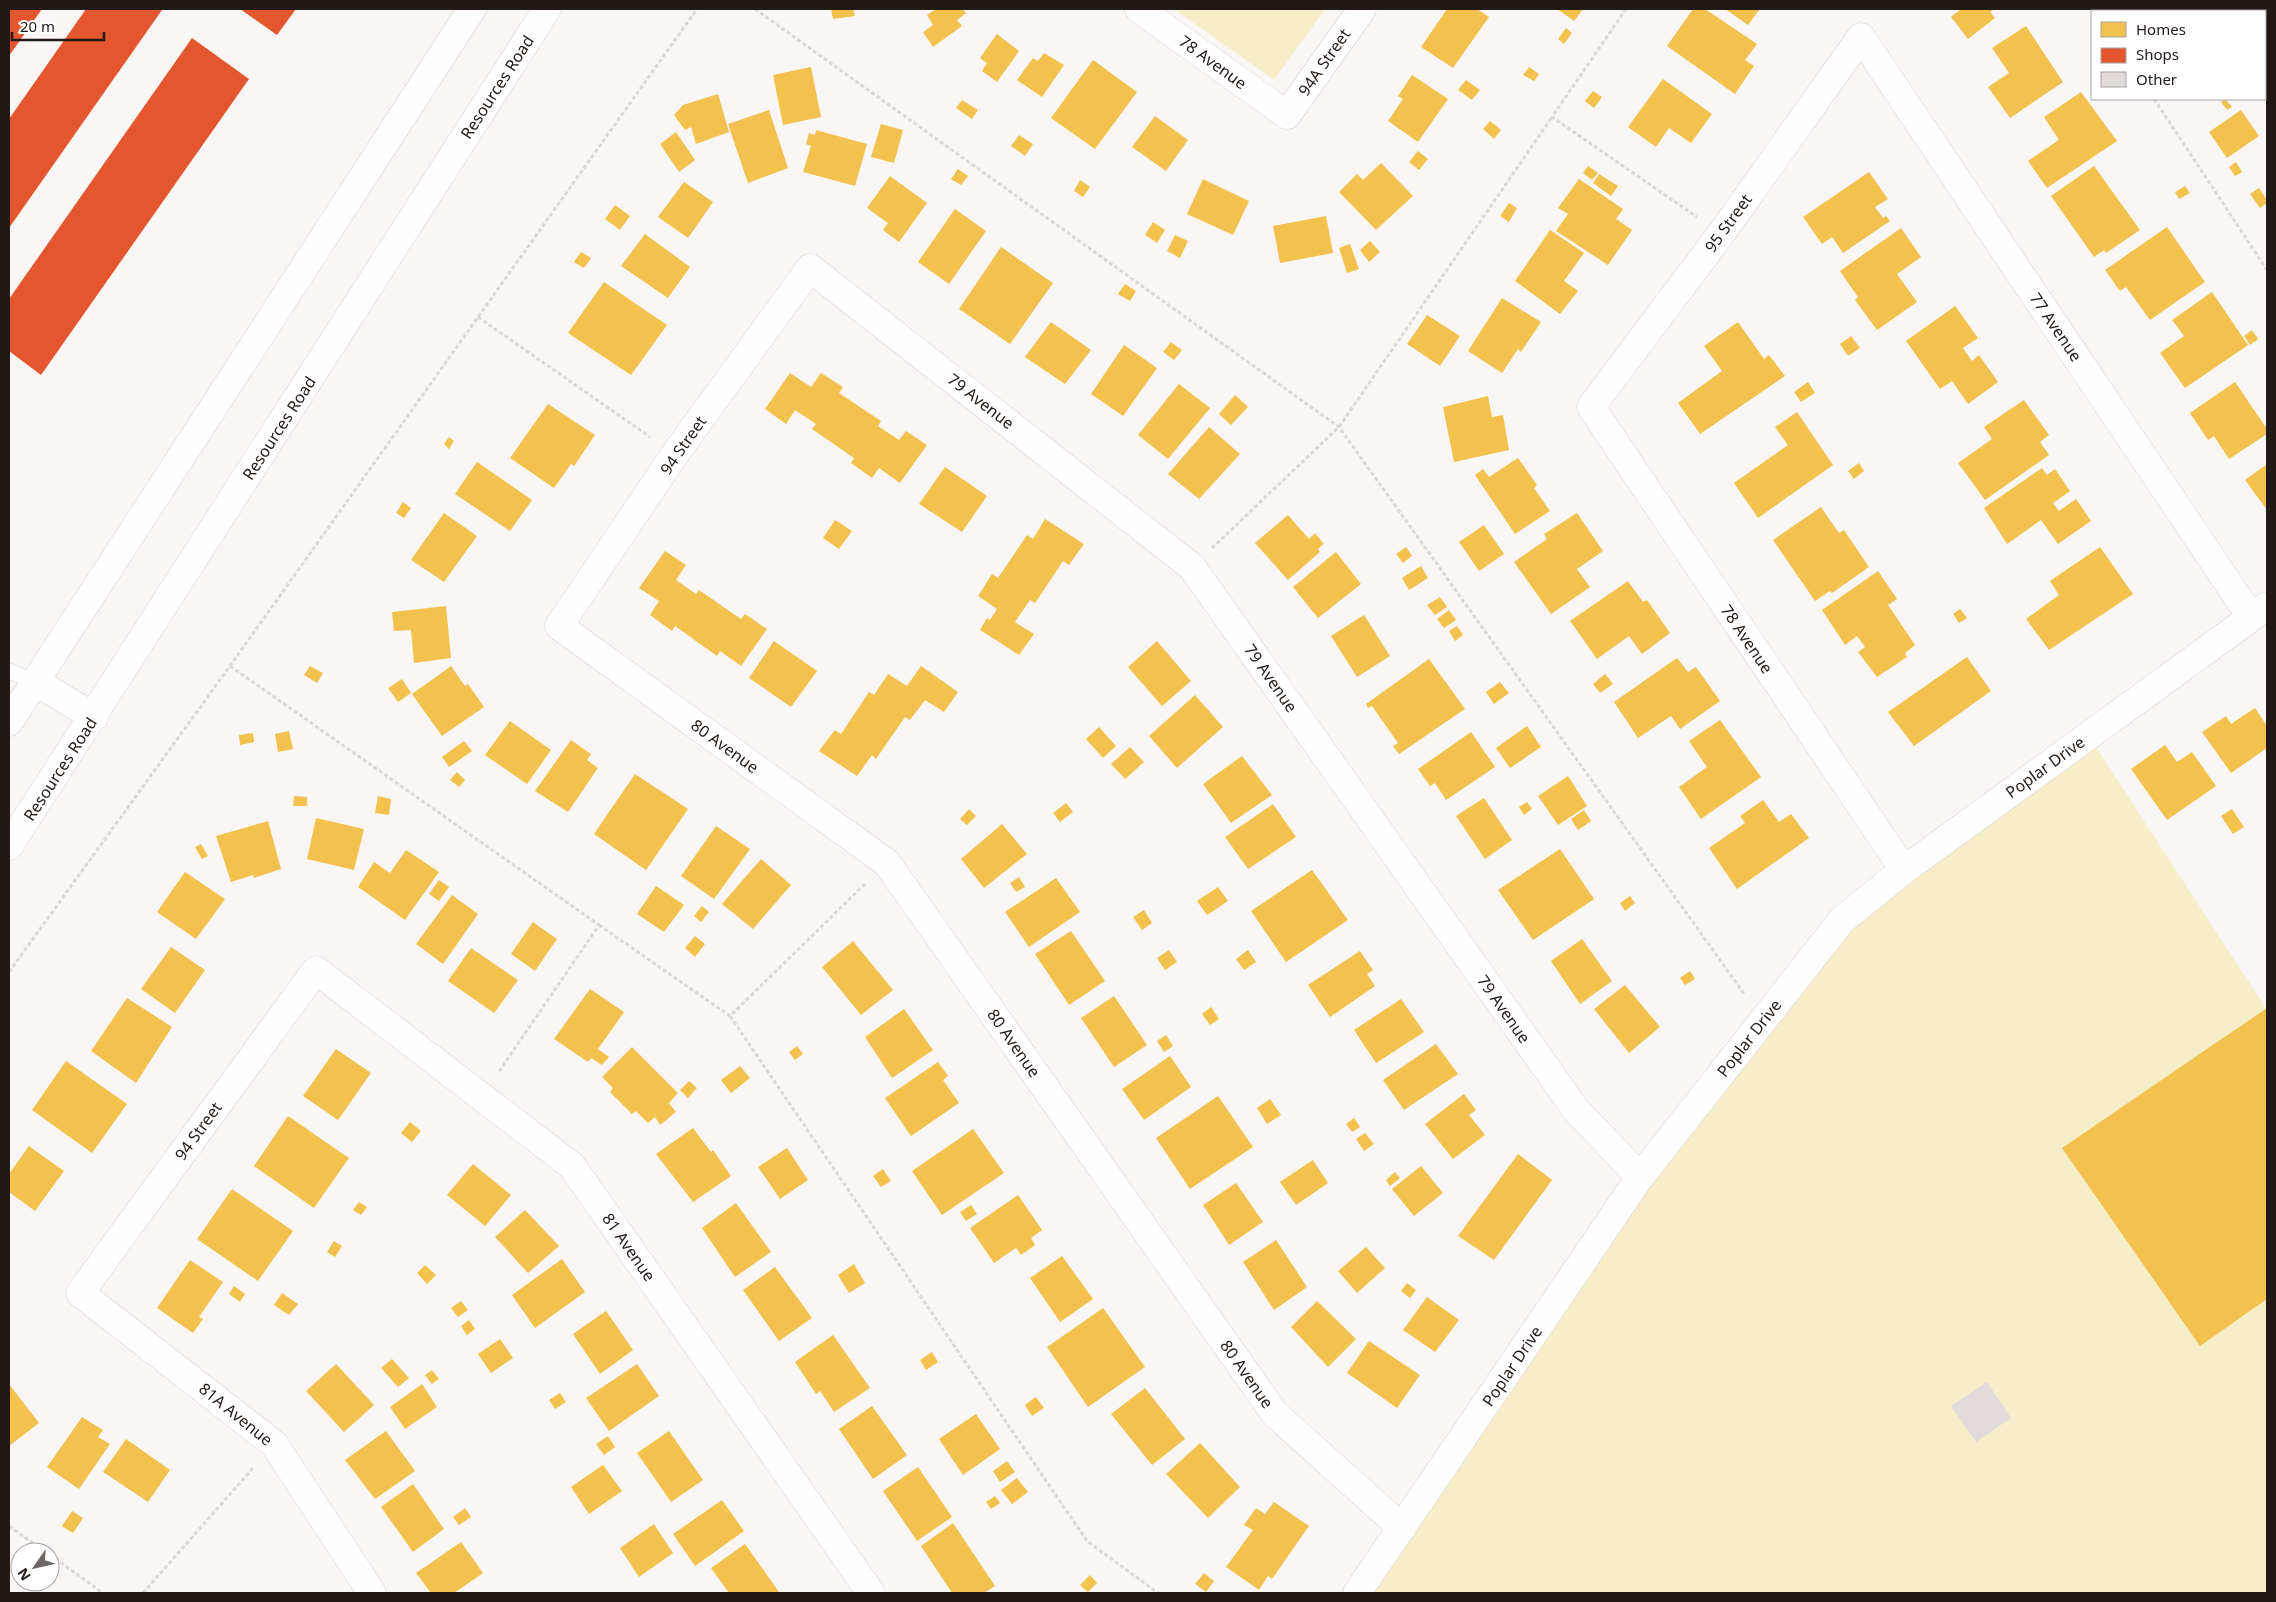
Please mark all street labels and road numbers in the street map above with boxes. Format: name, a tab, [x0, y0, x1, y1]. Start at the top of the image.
street label: 94A Street	[1293, 24, 1355, 100]
street label: 78 Avenue	[1175, 30, 1251, 94]
street label: Resources Road	[455, 31, 539, 143]
street label: 95 Street	[1699, 189, 1757, 257]
street label: 77 Avenue	[2025, 288, 2087, 366]
street label: 79 Avenue	[943, 368, 1019, 434]
street label: Resources Road	[237, 372, 321, 484]
street label: 94 Street	[655, 411, 711, 479]
street label: 78 Avenue	[1716, 600, 1778, 678]
street label: 79 Avenue	[1239, 639, 1303, 717]
street label: Resources Road	[18, 713, 102, 825]
street label: 80 Avenue	[687, 714, 763, 778]
street label: Poplar Drive	[2001, 731, 2089, 803]
street label: 79 Avenue	[1472, 970, 1536, 1048]
street label: Poplar Drive	[1712, 995, 1786, 1081]
street label: 80 Avenue	[982, 1004, 1046, 1082]
street label: 94 Street	[169, 1097, 227, 1165]
street label: 81 Avenue	[597, 1208, 661, 1286]
street label: Poplar Drive	[1477, 1321, 1547, 1411]
street label: 80 Avenue	[1215, 1335, 1279, 1413]
street label: 81A Avenue	[195, 1377, 277, 1451]

